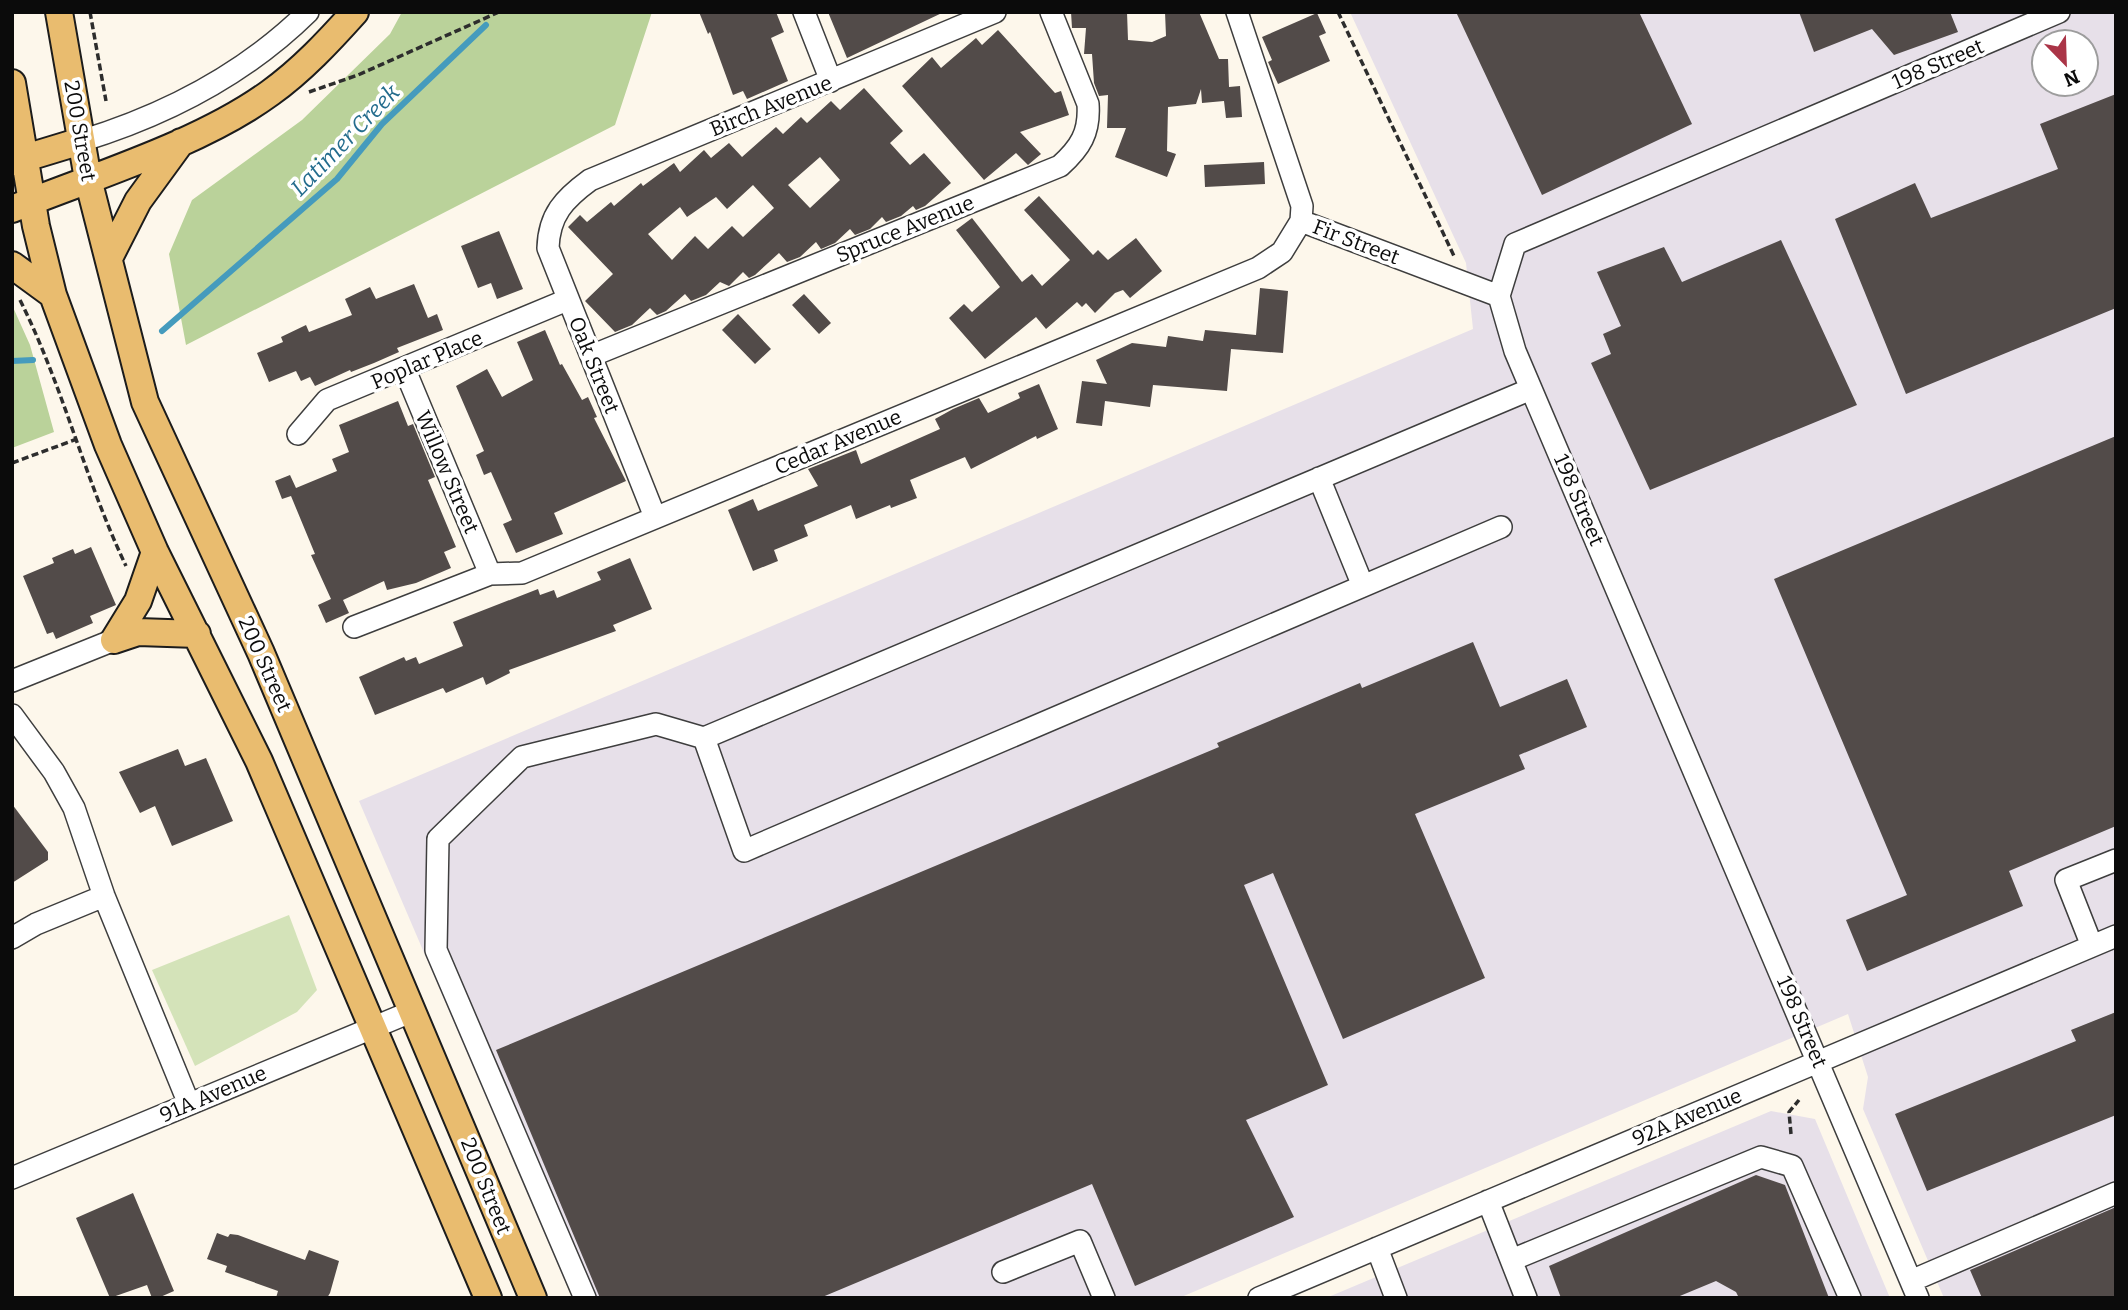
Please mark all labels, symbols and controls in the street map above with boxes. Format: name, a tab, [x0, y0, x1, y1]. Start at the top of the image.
north arrow	[2030, 28, 2100, 98]
street label: 198 Street	[1888, 33, 1988, 95]
text: N	[2060, 65, 2083, 92]
street label: Birch Avenue	[706, 70, 836, 142]
water label: Latimer Creek	[285, 78, 406, 202]
street label: 200 Street	[58, 79, 102, 184]
street label: Spruce Avenue	[832, 189, 978, 269]
street label: Fir Street	[1309, 214, 1403, 270]
street label: Oak Street	[563, 313, 625, 418]
street label: Poplar Place	[367, 325, 487, 395]
street label: Cedar Avenue	[771, 404, 905, 480]
street label: Willow Street	[409, 407, 485, 538]
street label: 198 Street	[1548, 450, 1610, 550]
street label: 200 Street	[232, 612, 298, 716]
street label: 198 Street	[1771, 972, 1833, 1072]
street label: 91A Avenue	[156, 1060, 270, 1128]
street label: 92A Avenue	[1628, 1082, 1746, 1152]
street label: 200 Street	[455, 1134, 517, 1238]

